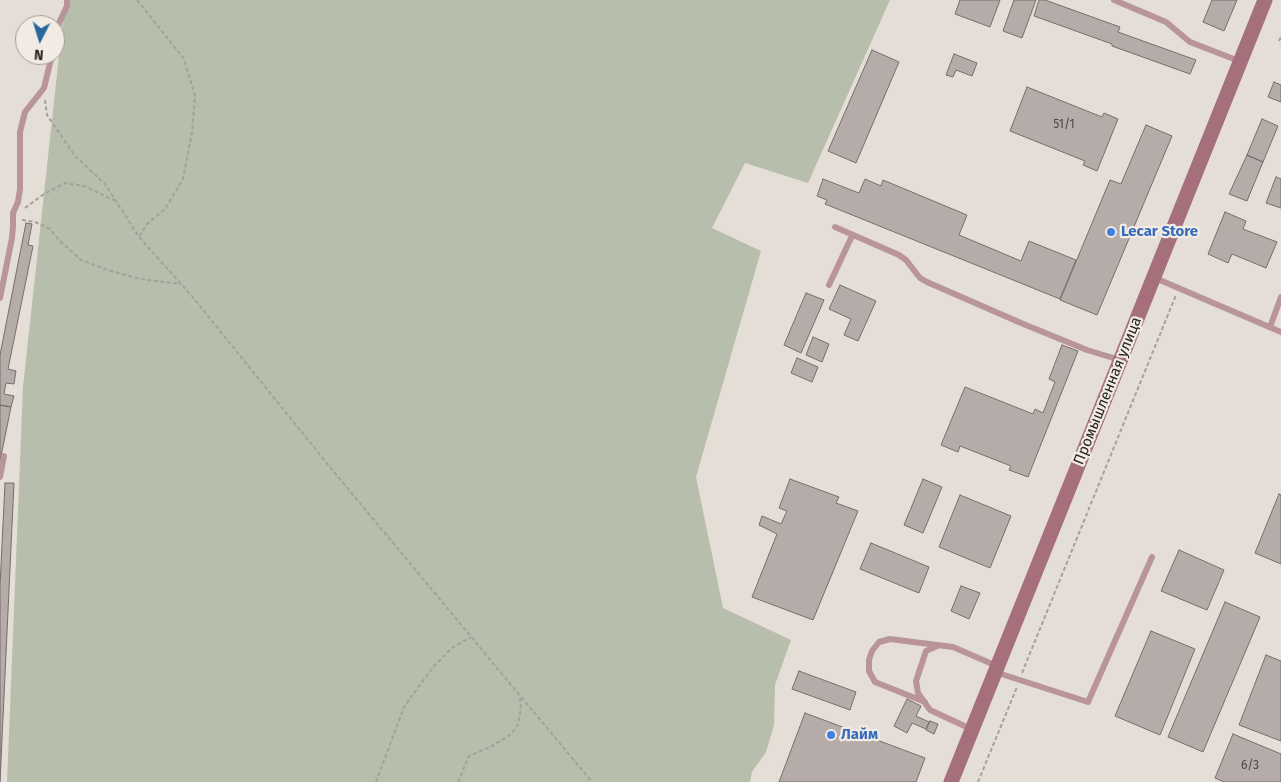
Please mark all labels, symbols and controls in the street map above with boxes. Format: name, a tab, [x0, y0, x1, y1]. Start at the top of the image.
north arrow	[15, 15, 65, 65]
text: N	[33, 46, 44, 63]
house number: 51/1	[1053, 118, 1075, 132]
place label: Lecar Store	[1121, 223, 1198, 241]
marker: Lecar Store	[1105, 226, 1117, 238]
street label: Промышленная улица	[1070, 315, 1146, 467]
place label: Лайм	[841, 726, 878, 744]
marker: Лайм	[825, 729, 837, 741]
house number: 6/3	[1241, 759, 1259, 773]

